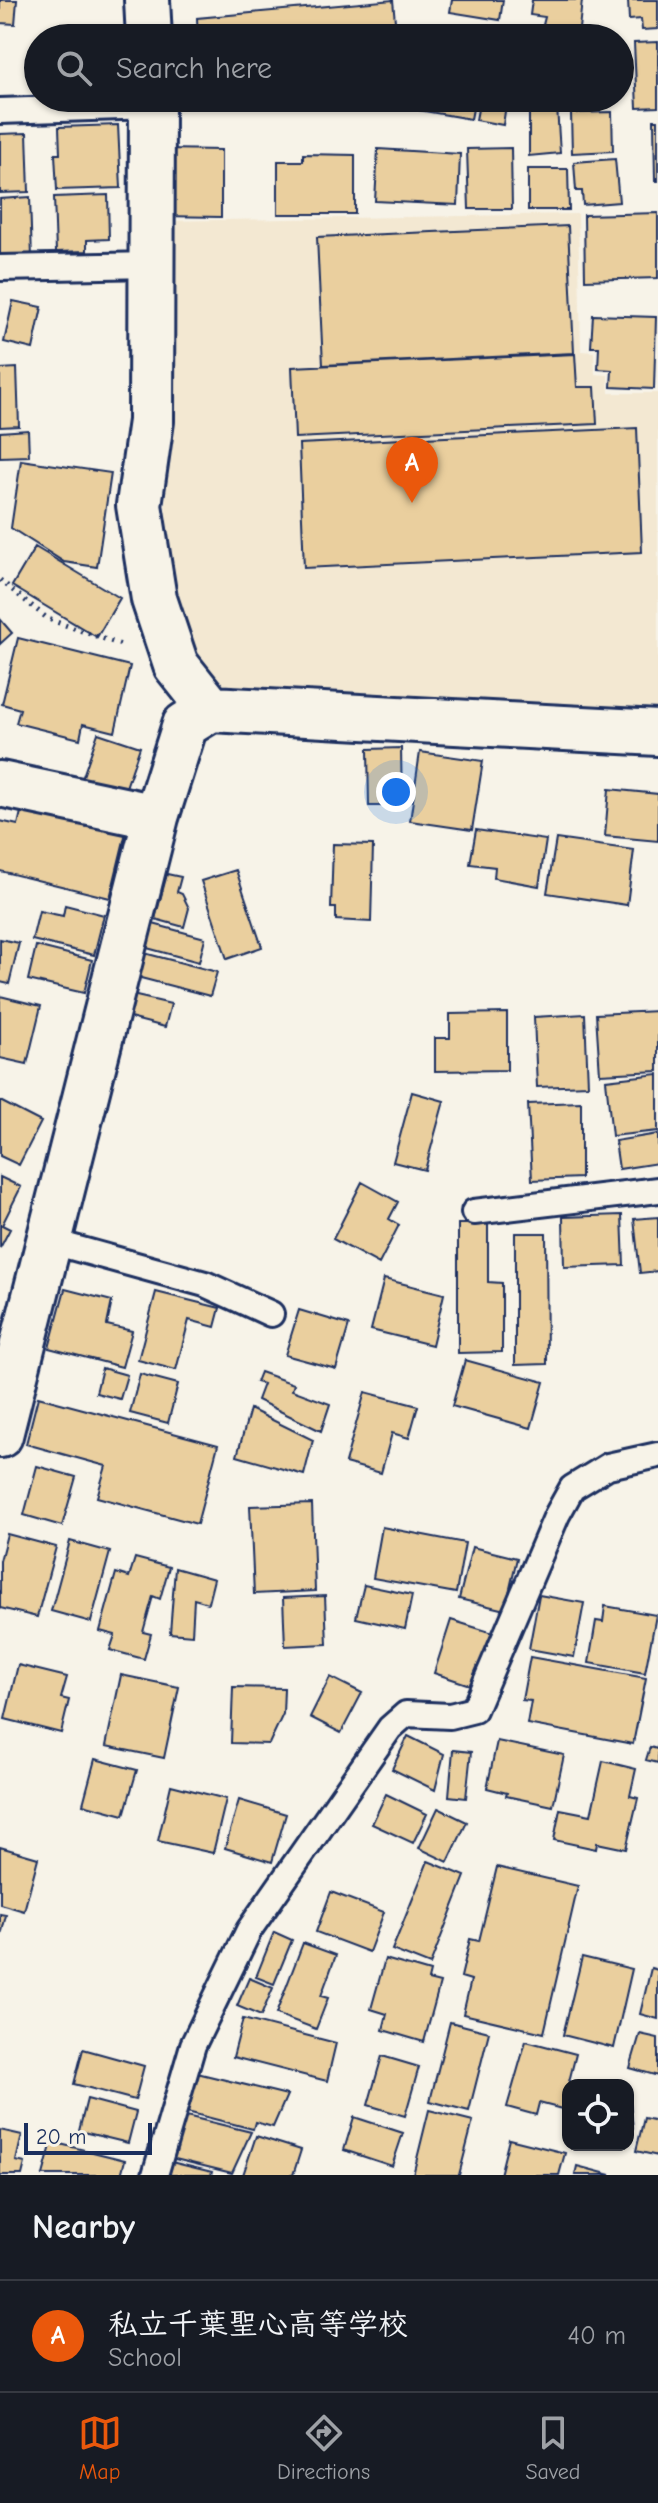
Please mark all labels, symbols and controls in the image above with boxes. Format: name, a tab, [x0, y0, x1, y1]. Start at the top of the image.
search box	[24, 24, 634, 112]
icon: search	[52, 46, 96, 90]
text: Search here	[116, 51, 272, 86]
pin: A	[386, 437, 438, 503]
your location	[376, 772, 416, 812]
map controls	[562, 2079, 634, 2151]
button: locate	[562, 2079, 634, 2151]
scale bar	[24, 2119, 152, 2155]
text: 20 m	[36, 2124, 86, 2150]
text: Nearby	[32, 2207, 135, 2247]
text: 私立千葉聖心高等学校	[108, 2307, 408, 2342]
text: A	[51, 2321, 65, 2351]
text: 40 m	[567, 2321, 626, 2351]
text: School	[108, 2343, 182, 2373]
tab: Map	[78, 2411, 122, 2485]
tab: Directions	[277, 2411, 370, 2485]
tab: Saved	[525, 2411, 580, 2485]

